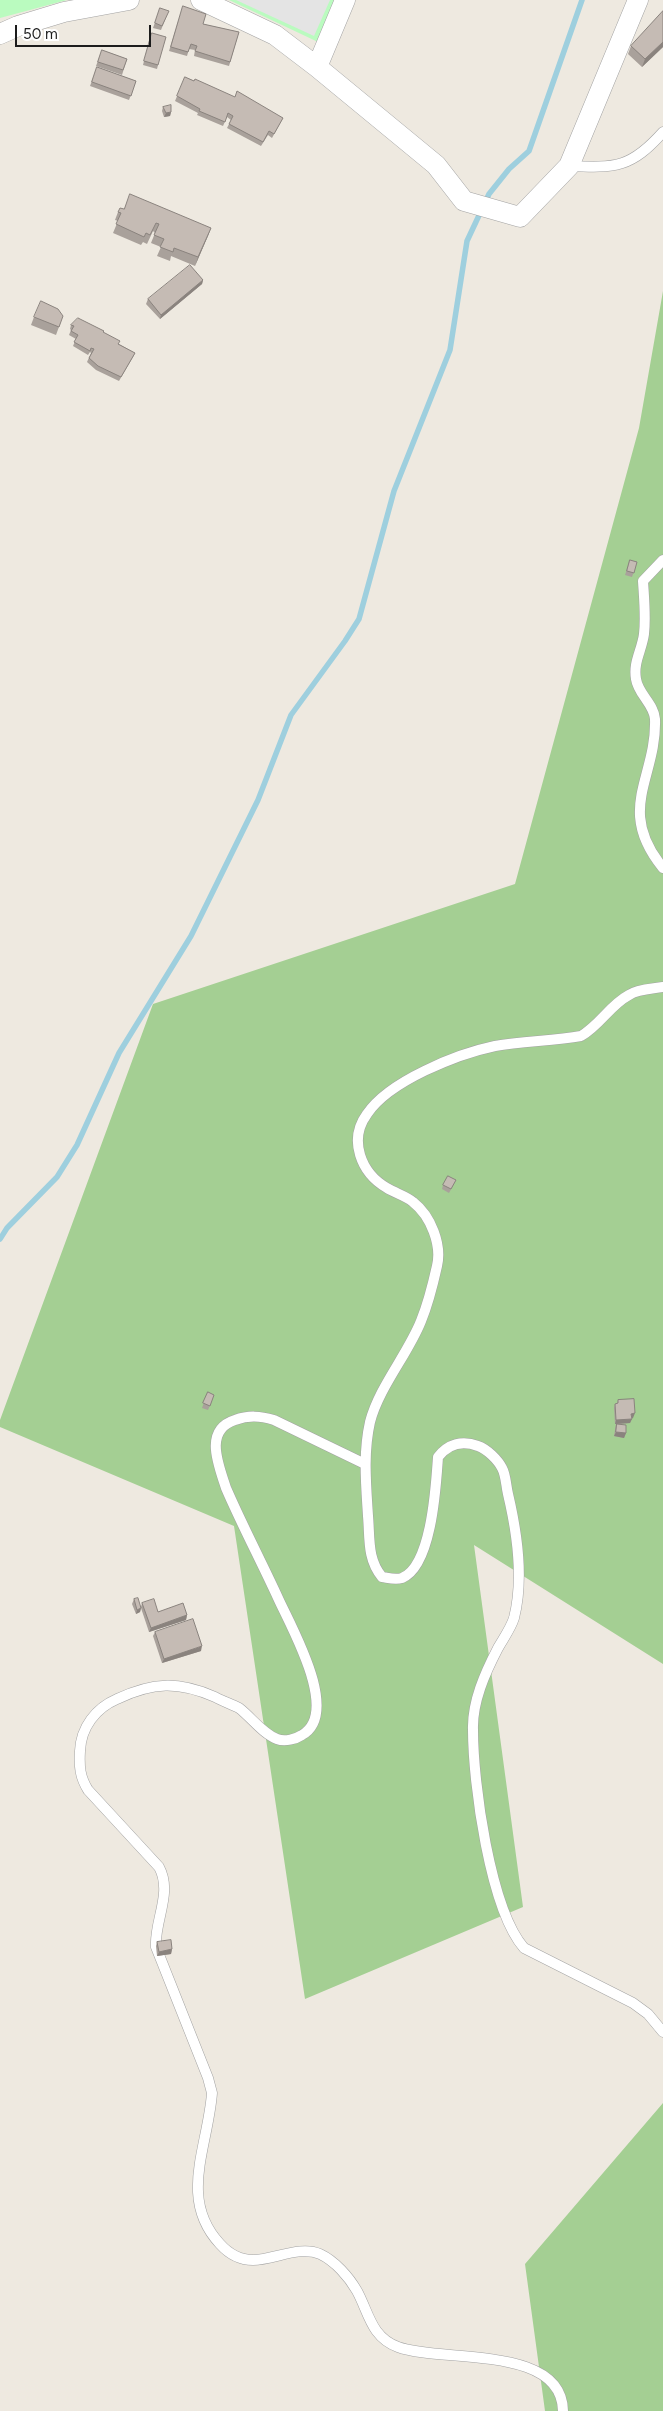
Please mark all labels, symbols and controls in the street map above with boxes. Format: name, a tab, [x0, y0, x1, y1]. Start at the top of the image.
scale bar	[18, 15, 154, 47]
text: 50 m	[23, 25, 58, 43]

